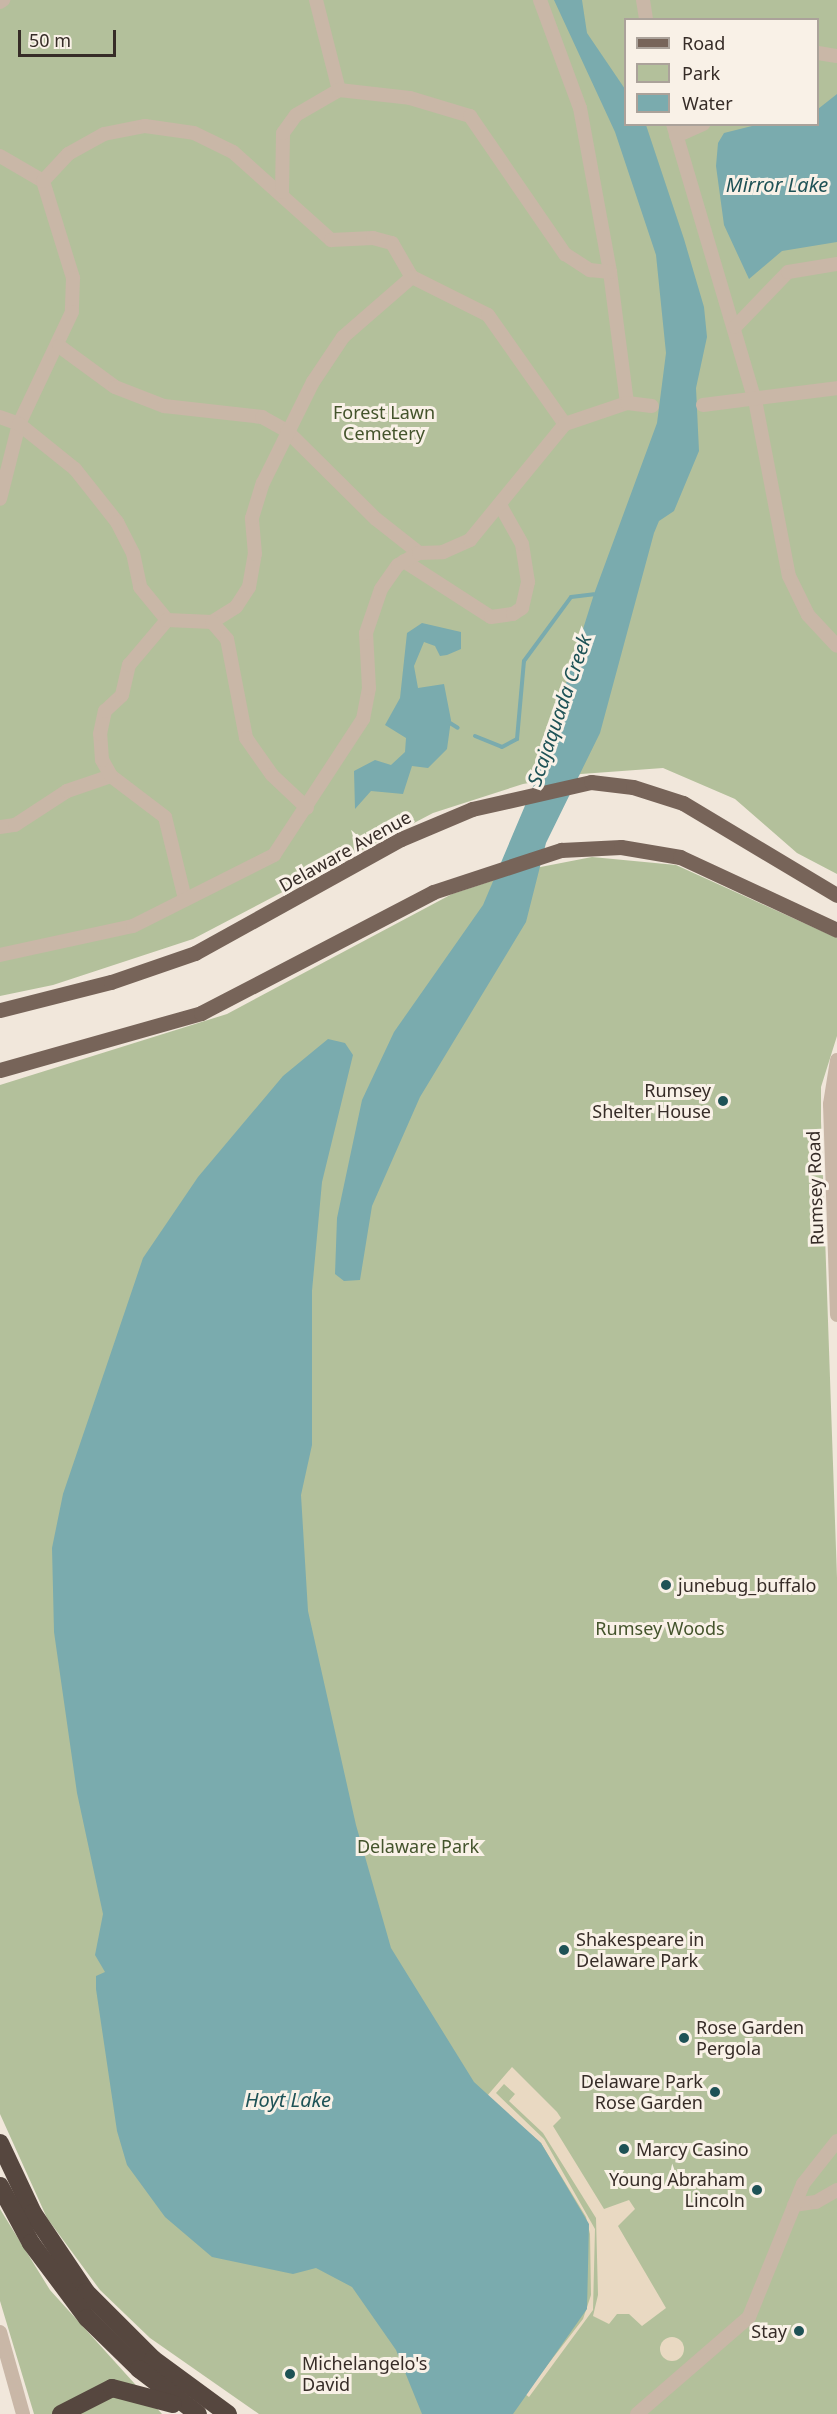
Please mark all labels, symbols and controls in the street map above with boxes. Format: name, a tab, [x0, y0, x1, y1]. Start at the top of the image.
scale bar	[21, 18, 118, 56]
legend	[624, 18, 819, 126]
text: 50 m	[29, 28, 71, 52]
text: Road	[682, 31, 725, 55]
text: Park	[682, 61, 720, 85]
text: Water	[682, 91, 733, 115]
water label: Mirror Lake	[726, 172, 828, 196]
park label: Forest Lawn Cemetery	[333, 402, 435, 444]
water label: Scajaquada Creek	[522, 631, 596, 789]
street label: Delaware Avenue	[275, 806, 415, 896]
place label: Rumsey Shelter House	[592, 1080, 711, 1122]
marker: Rumsey Shelter House	[716, 1094, 730, 1108]
street label: Rumsey Road	[802, 1130, 828, 1246]
place label: junebug_buffalo	[678, 1574, 817, 1596]
marker: junebug_buffalo	[659, 1578, 673, 1592]
park label: Rumsey Woods	[595, 1617, 725, 1639]
park label: Delaware Park	[357, 1835, 479, 1857]
place label: Shakespeare in Delaware Park	[576, 1929, 704, 1972]
marker: Shakespeare in Delaware Park	[557, 1943, 571, 1957]
place label: Rose Garden Pergola	[696, 2017, 804, 2060]
marker: Rose Garden Pergola	[677, 2031, 691, 2045]
place label: Delaware Park Rose Garden	[581, 2071, 703, 2114]
marker: Delaware Park Rose Garden	[708, 2085, 722, 2099]
water label: Hoyt Lake	[245, 2087, 331, 2111]
place label: Marcy Casino	[636, 2138, 749, 2160]
marker: Marcy Casino	[617, 2142, 631, 2156]
place label: Young Abraham Lincoln	[609, 2169, 745, 2212]
marker: Young Abraham Lincoln	[750, 2183, 764, 2197]
place label: Stay	[751, 2320, 787, 2342]
marker: Stay	[792, 2324, 806, 2338]
place label: Michelangelo's David	[302, 2353, 427, 2396]
marker: Michelangelo's David	[283, 2367, 297, 2381]

